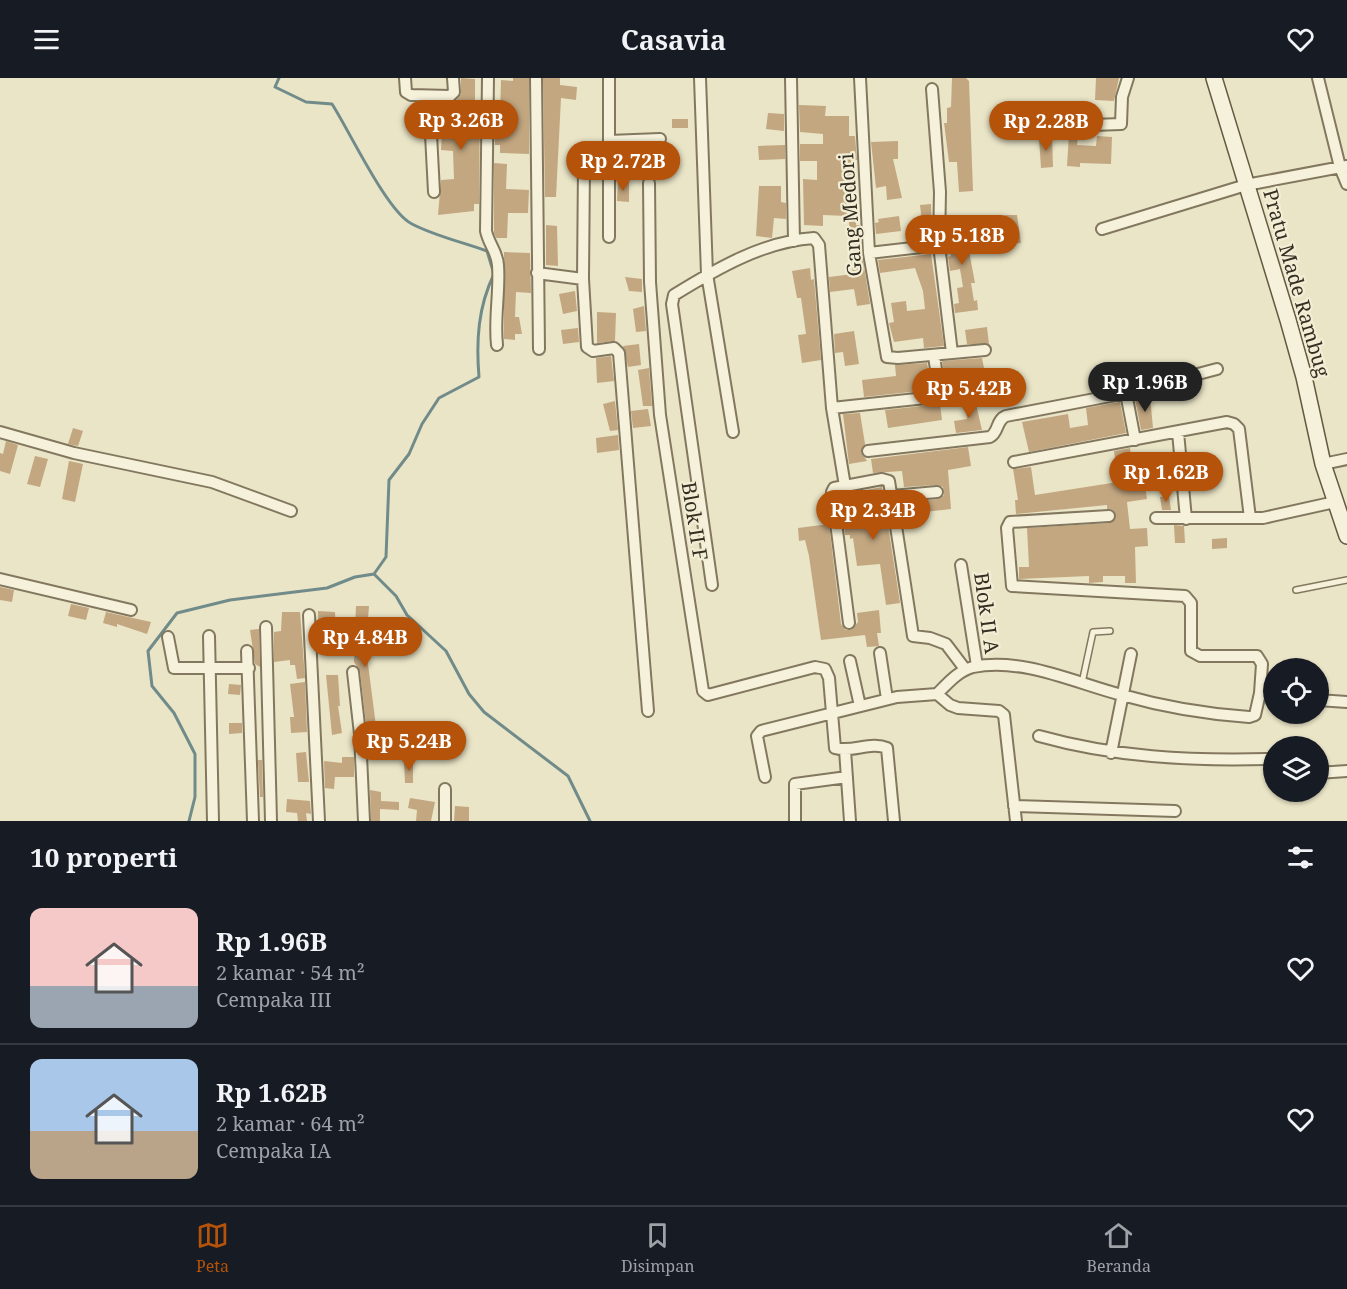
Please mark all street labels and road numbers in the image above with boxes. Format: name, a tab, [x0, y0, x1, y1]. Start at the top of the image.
street label: Gang Medori	[832, 152, 868, 278]
street label: Pratu Made Rambug	[1257, 186, 1337, 380]
street label: Blok II F	[675, 480, 715, 562]
street label: Blok II A	[968, 571, 1006, 656]

